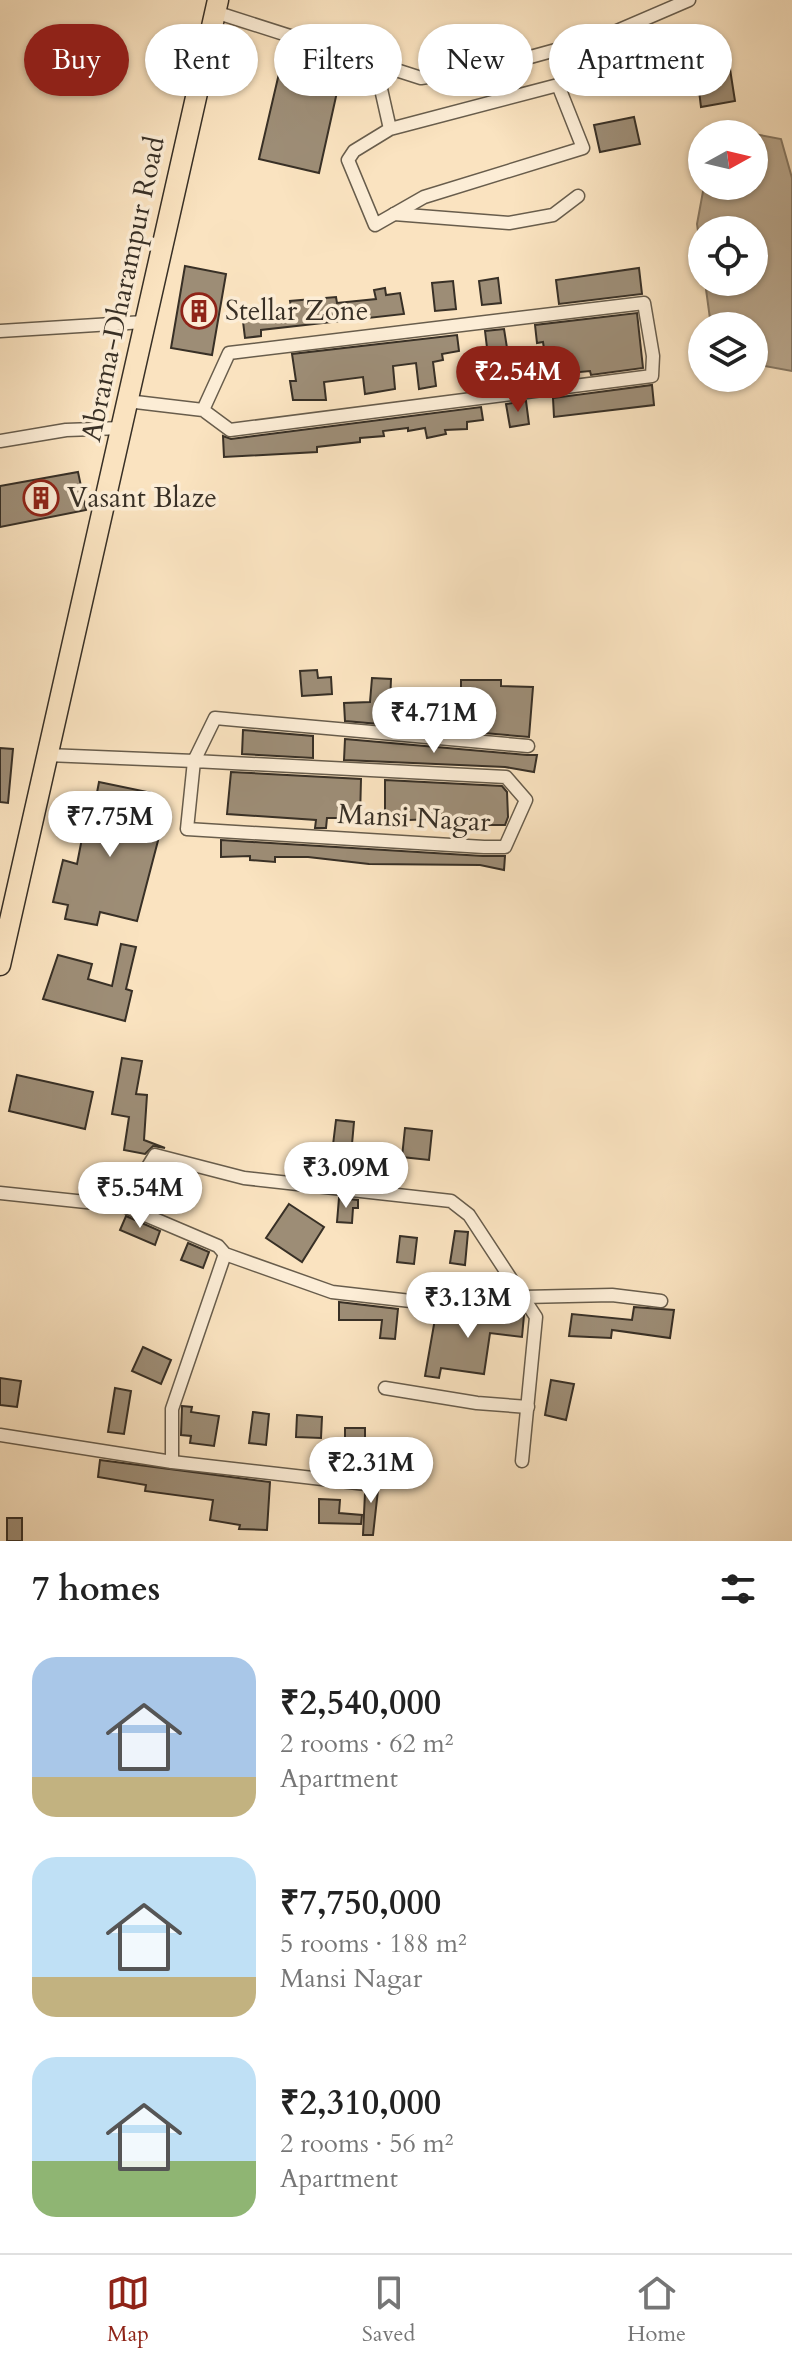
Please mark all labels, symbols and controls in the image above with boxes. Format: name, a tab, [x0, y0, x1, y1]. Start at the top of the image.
chip: Buy	[24, 24, 129, 96]
chip: Rent	[145, 24, 258, 96]
chip: Filters	[274, 24, 402, 96]
chip: New	[418, 24, 533, 96]
chip: Apartment	[549, 24, 732, 96]
north arrow	[688, 120, 768, 200]
map controls	[688, 120, 768, 392]
street label: Abrama-Dharampur Road	[72, 133, 174, 445]
button: locate	[688, 216, 768, 296]
building icon: Stellar Zone	[180, 292, 218, 330]
place label: Stellar Zone	[225, 292, 368, 330]
button: layers	[688, 312, 768, 392]
pin: ₹2.54M	[453, 346, 583, 414]
text: ₹2.54M	[474, 354, 562, 389]
building icon: Vasant Blaze	[22, 479, 60, 517]
place label: Vasant Blaze	[67, 479, 217, 517]
pin: ₹4.71M	[369, 687, 499, 755]
text: ₹4.71M	[390, 695, 478, 730]
pin: ₹7.75M	[45, 791, 175, 859]
street label: Mansi Nagar	[337, 795, 492, 841]
text: ₹7.75M	[66, 799, 154, 834]
pin: ₹3.09M	[281, 1142, 411, 1210]
text: ₹3.09M	[302, 1150, 390, 1185]
pin: ₹5.54M	[75, 1162, 205, 1230]
text: ₹5.54M	[96, 1170, 184, 1205]
pin: ₹3.13M	[403, 1272, 533, 1340]
text: ₹3.13M	[424, 1280, 512, 1315]
pin: ₹2.31M	[306, 1437, 436, 1505]
text: ₹2.31M	[327, 1445, 415, 1480]
text: 7 homes	[32, 1566, 160, 1612]
icon: filters	[716, 1567, 760, 1611]
text: ₹2,540,000	[280, 1680, 441, 1726]
icon: home	[96, 1689, 192, 1785]
text: 2 rooms · 62 m²	[280, 1726, 453, 1761]
text: Apartment	[280, 1761, 398, 1796]
text: ₹7,750,000	[280, 1880, 441, 1926]
icon: home	[96, 1889, 192, 1985]
text: 5 rooms · 188 m²	[280, 1926, 467, 1961]
text: Mansi Nagar	[280, 1961, 422, 1996]
text: ₹2,310,000	[280, 2080, 441, 2126]
icon: home	[96, 2089, 192, 2185]
text: 2 rooms · 56 m²	[280, 2126, 453, 2161]
text: Apartment	[280, 2161, 398, 2196]
tab: Map	[106, 2271, 150, 2349]
tab: Saved	[362, 2271, 415, 2349]
tab: Home	[627, 2271, 686, 2349]

